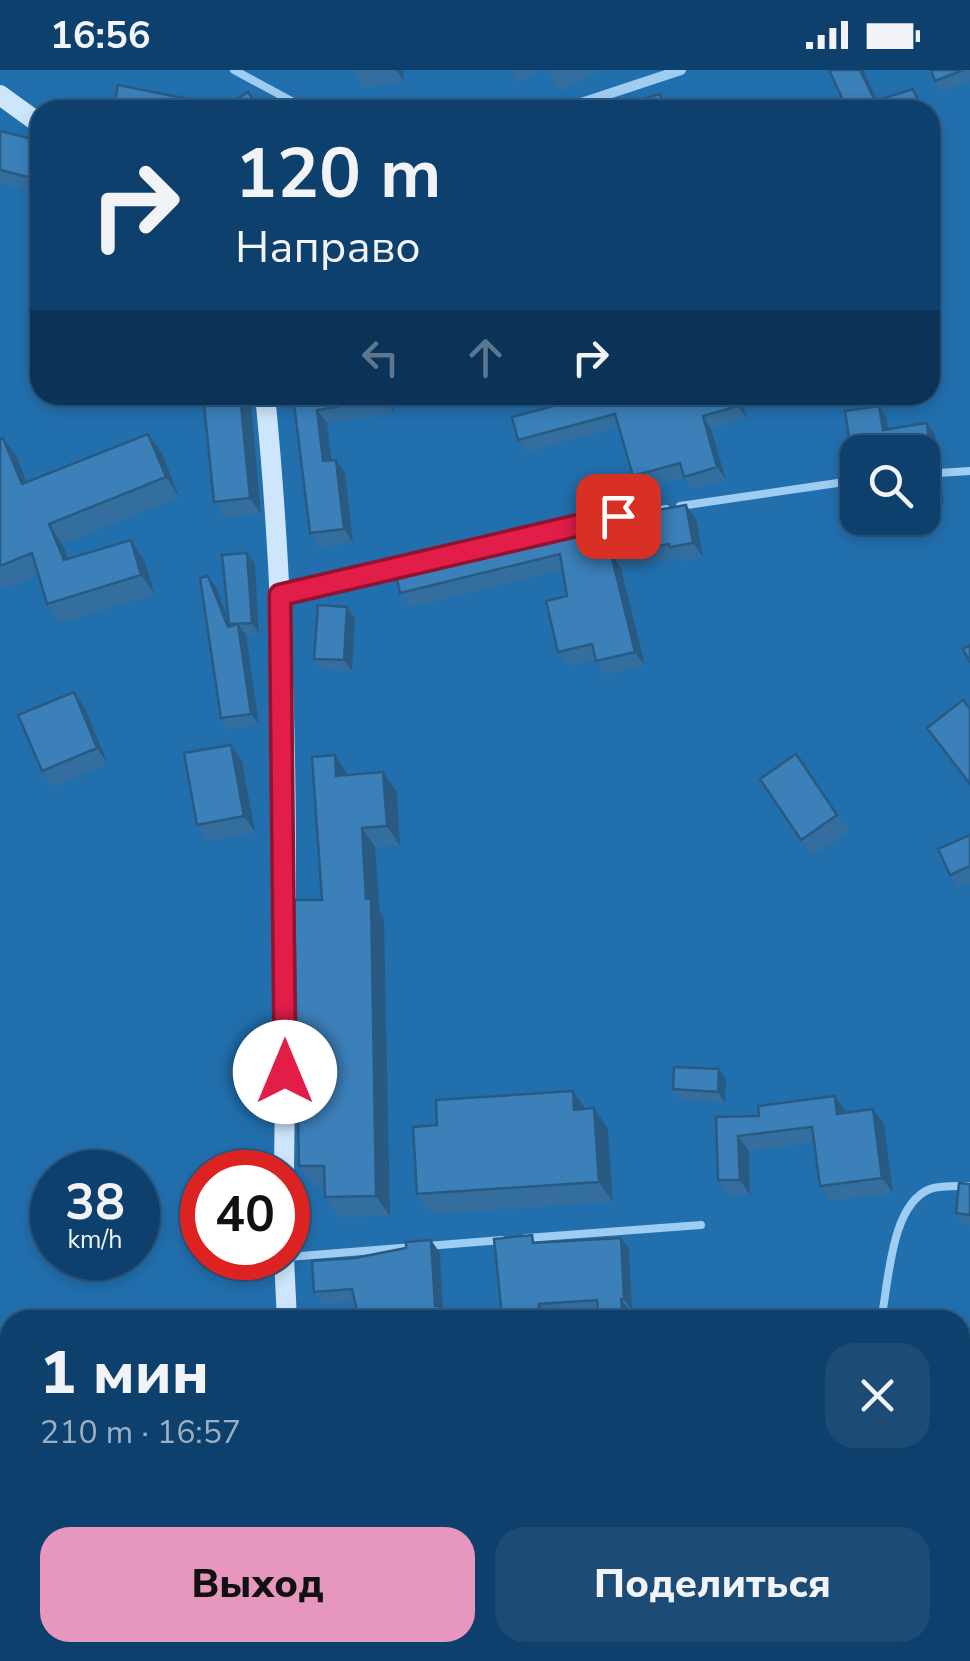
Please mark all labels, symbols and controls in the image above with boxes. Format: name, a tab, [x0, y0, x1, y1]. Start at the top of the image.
text: 16:56	[50, 10, 151, 61]
text: 120 m	[235, 126, 441, 222]
icon: right	[70, 140, 200, 270]
text: Направо	[235, 217, 421, 278]
icon: left	[353, 330, 408, 385]
icon: ahead	[458, 330, 513, 385]
icon: right	[563, 330, 618, 385]
map controls	[840, 435, 940, 535]
button: search	[840, 435, 940, 535]
pin	[576, 474, 661, 559]
icon: arrive	[591, 489, 646, 544]
position arrow	[233, 1020, 337, 1124]
speed limit sign: 40	[180, 1150, 310, 1280]
text: 38	[65, 1168, 125, 1237]
text: km/h	[67, 1223, 123, 1257]
text: 1 мин	[40, 1332, 209, 1414]
button: close	[825, 1343, 930, 1448]
text: 210 m · 16:57	[40, 1411, 241, 1454]
button: Выход	[40, 1527, 475, 1642]
button: Поделиться	[495, 1527, 930, 1642]

